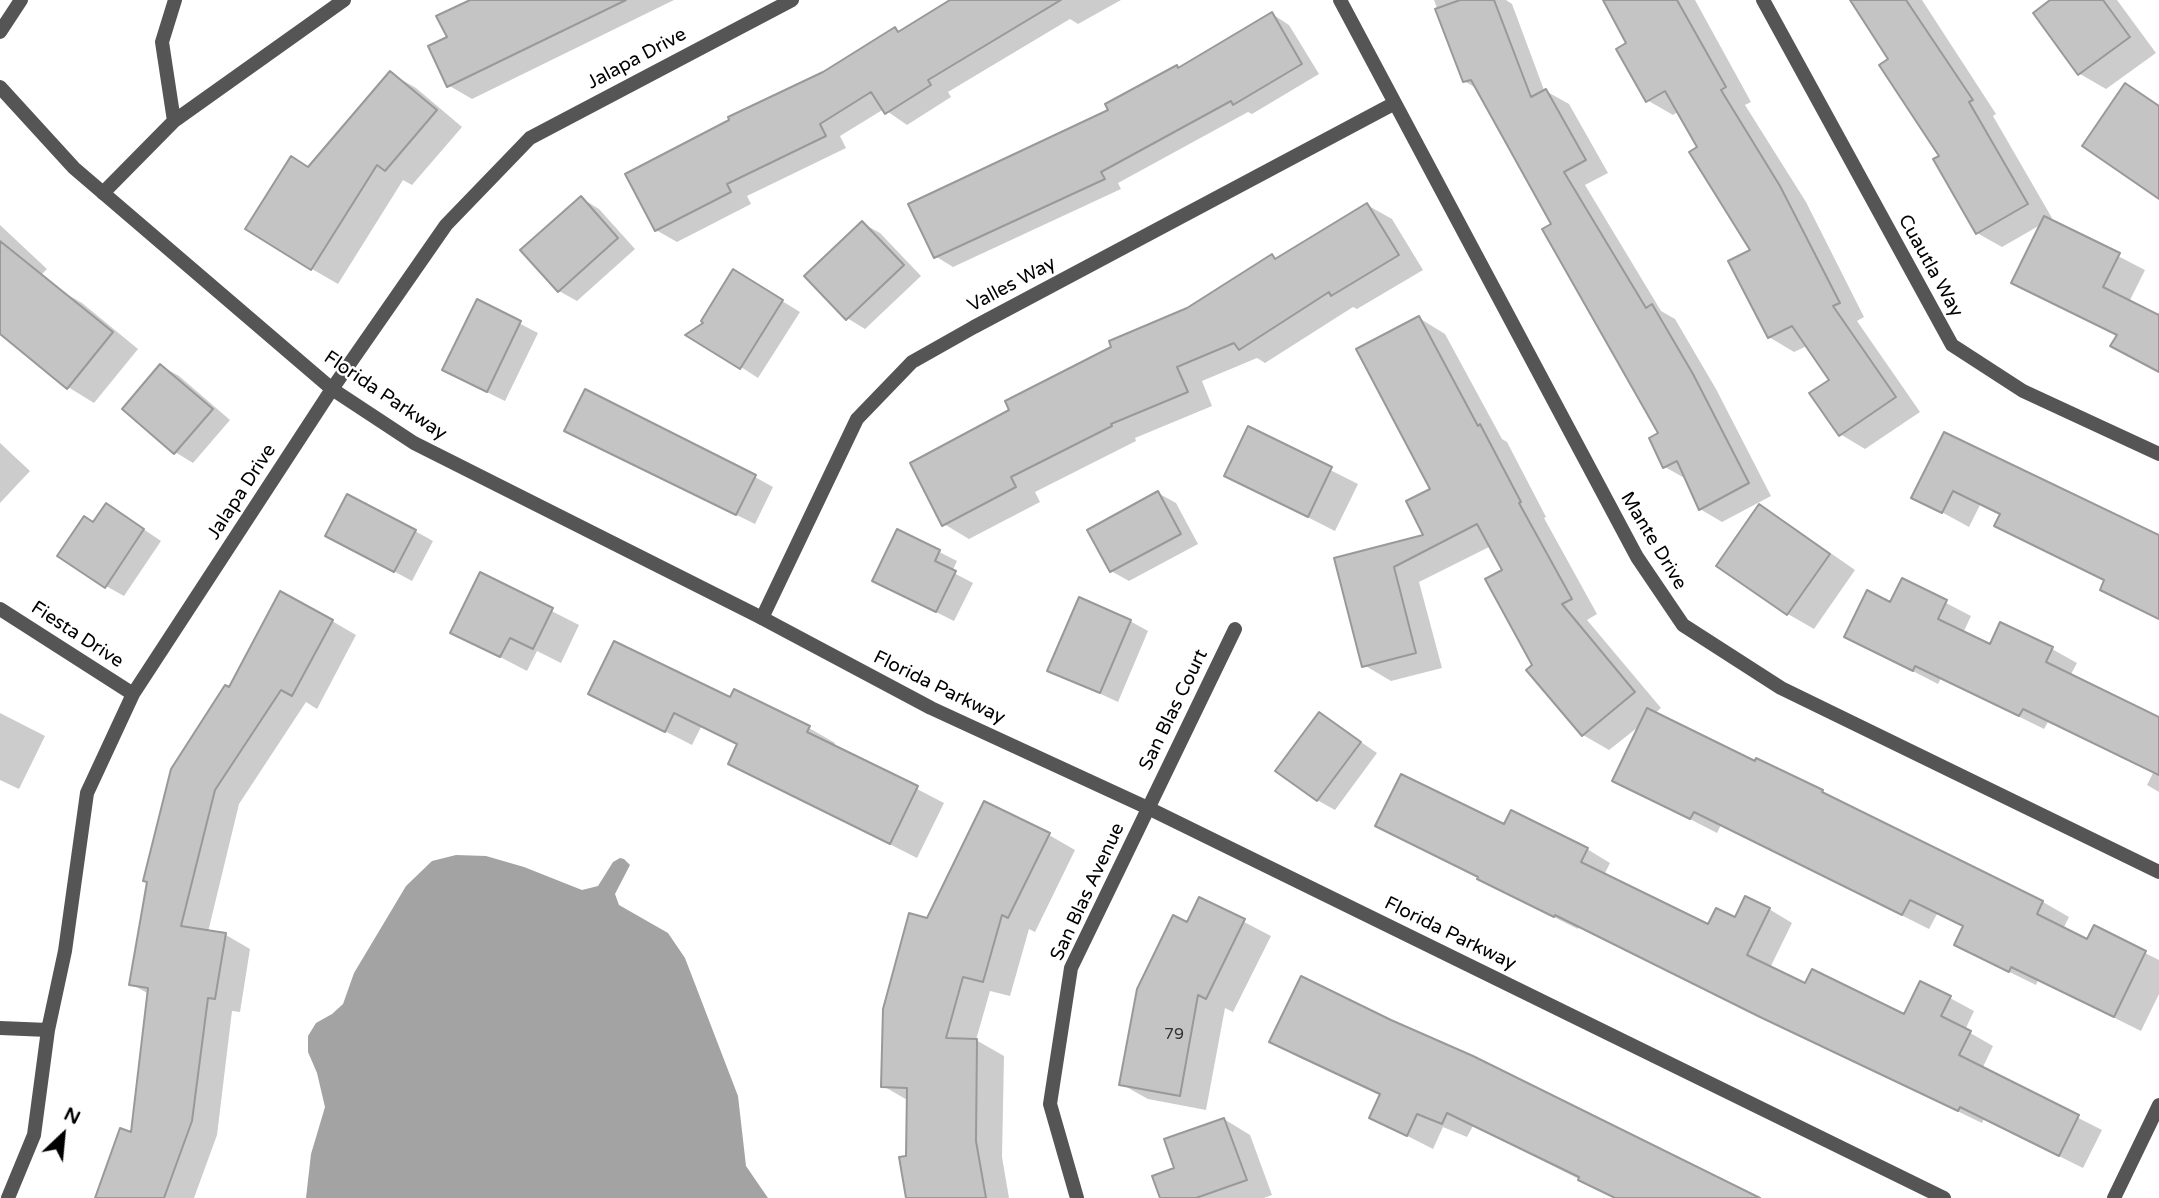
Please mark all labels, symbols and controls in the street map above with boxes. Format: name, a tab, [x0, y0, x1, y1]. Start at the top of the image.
street label: Jalapa Drive	[583, 23, 691, 95]
street label: Cuautla Way	[1893, 211, 1967, 321]
street label: Valles Way	[964, 252, 1060, 318]
street label: Florida Parkway	[319, 346, 451, 446]
street label: Jalapa Drive	[203, 440, 281, 544]
street label: Mante Drive	[1615, 488, 1691, 594]
street label: Fiesta Drive	[27, 597, 127, 673]
street label: Florida Parkway	[869, 646, 1009, 730]
street label: San Blas Court	[1135, 646, 1213, 774]
street label: San Blas Avenue	[1046, 819, 1130, 965]
street label: Florida Parkway	[1380, 892, 1520, 976]
house number: 79	[1164, 1025, 1184, 1045]
north arrow	[28, 1100, 98, 1170]
text: N	[61, 1103, 84, 1129]

